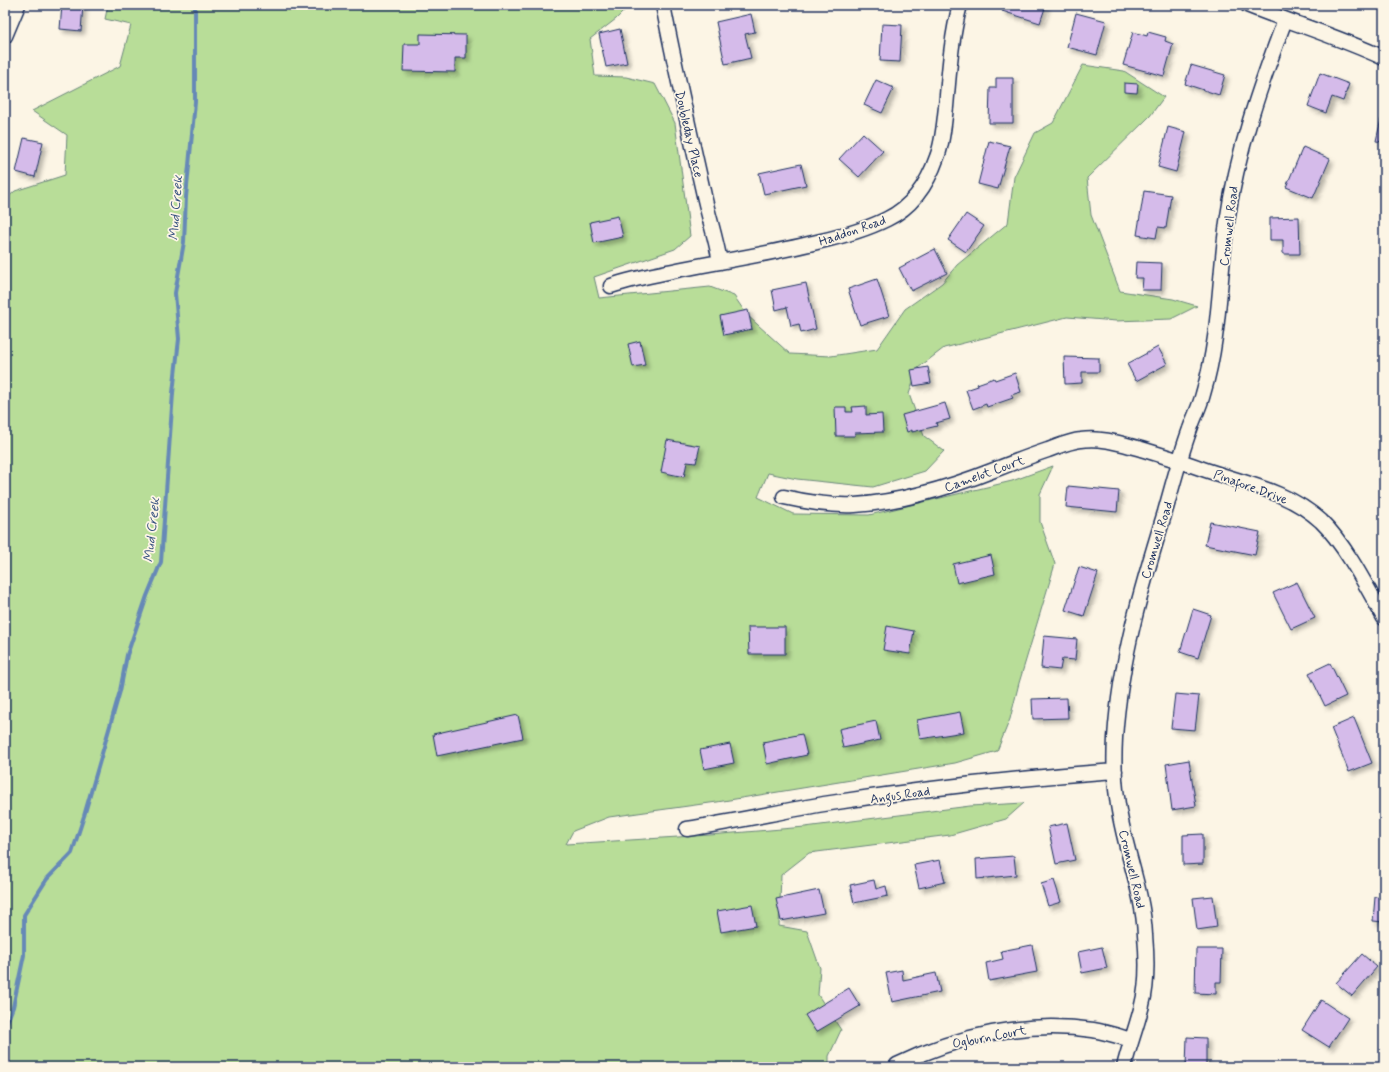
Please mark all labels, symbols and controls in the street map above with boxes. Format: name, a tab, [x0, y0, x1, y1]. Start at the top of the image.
street label: Doubleday Place	[670, 89, 707, 179]
water label: Mud Creek	[165, 174, 187, 241]
street label: Cromwell Road	[1216, 185, 1243, 267]
street label: Haddon Road	[817, 212, 888, 251]
street label: Camelot Court	[942, 452, 1027, 497]
street label: Pinafore Drive	[1210, 466, 1290, 511]
water label: Mud Creek	[140, 496, 164, 563]
street label: Cromwell Road	[1138, 500, 1177, 581]
street label: Angus Road	[869, 783, 932, 810]
street label: Cromwell Road	[1114, 828, 1149, 910]
street label: Ogburn Court	[951, 1022, 1028, 1053]

